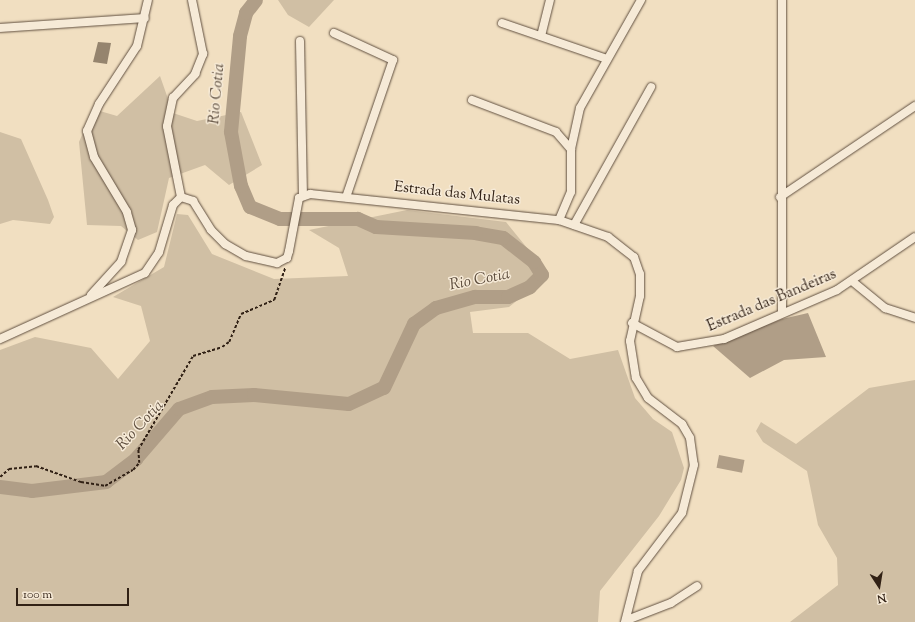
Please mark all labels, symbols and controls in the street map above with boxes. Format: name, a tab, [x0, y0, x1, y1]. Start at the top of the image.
water label: Rio Cotia	[206, 63, 230, 125]
street label: Estrada das Mulatas	[393, 178, 521, 210]
water label: Rio Cotia	[448, 266, 512, 296]
street label: Estrada das Bandeiras	[705, 266, 839, 336]
water label: Rio Cotia	[113, 397, 169, 455]
north arrow	[859, 566, 899, 606]
scale bar	[18, 580, 131, 606]
text: 100 m	[23, 586, 52, 604]
text: N	[876, 589, 887, 606]

